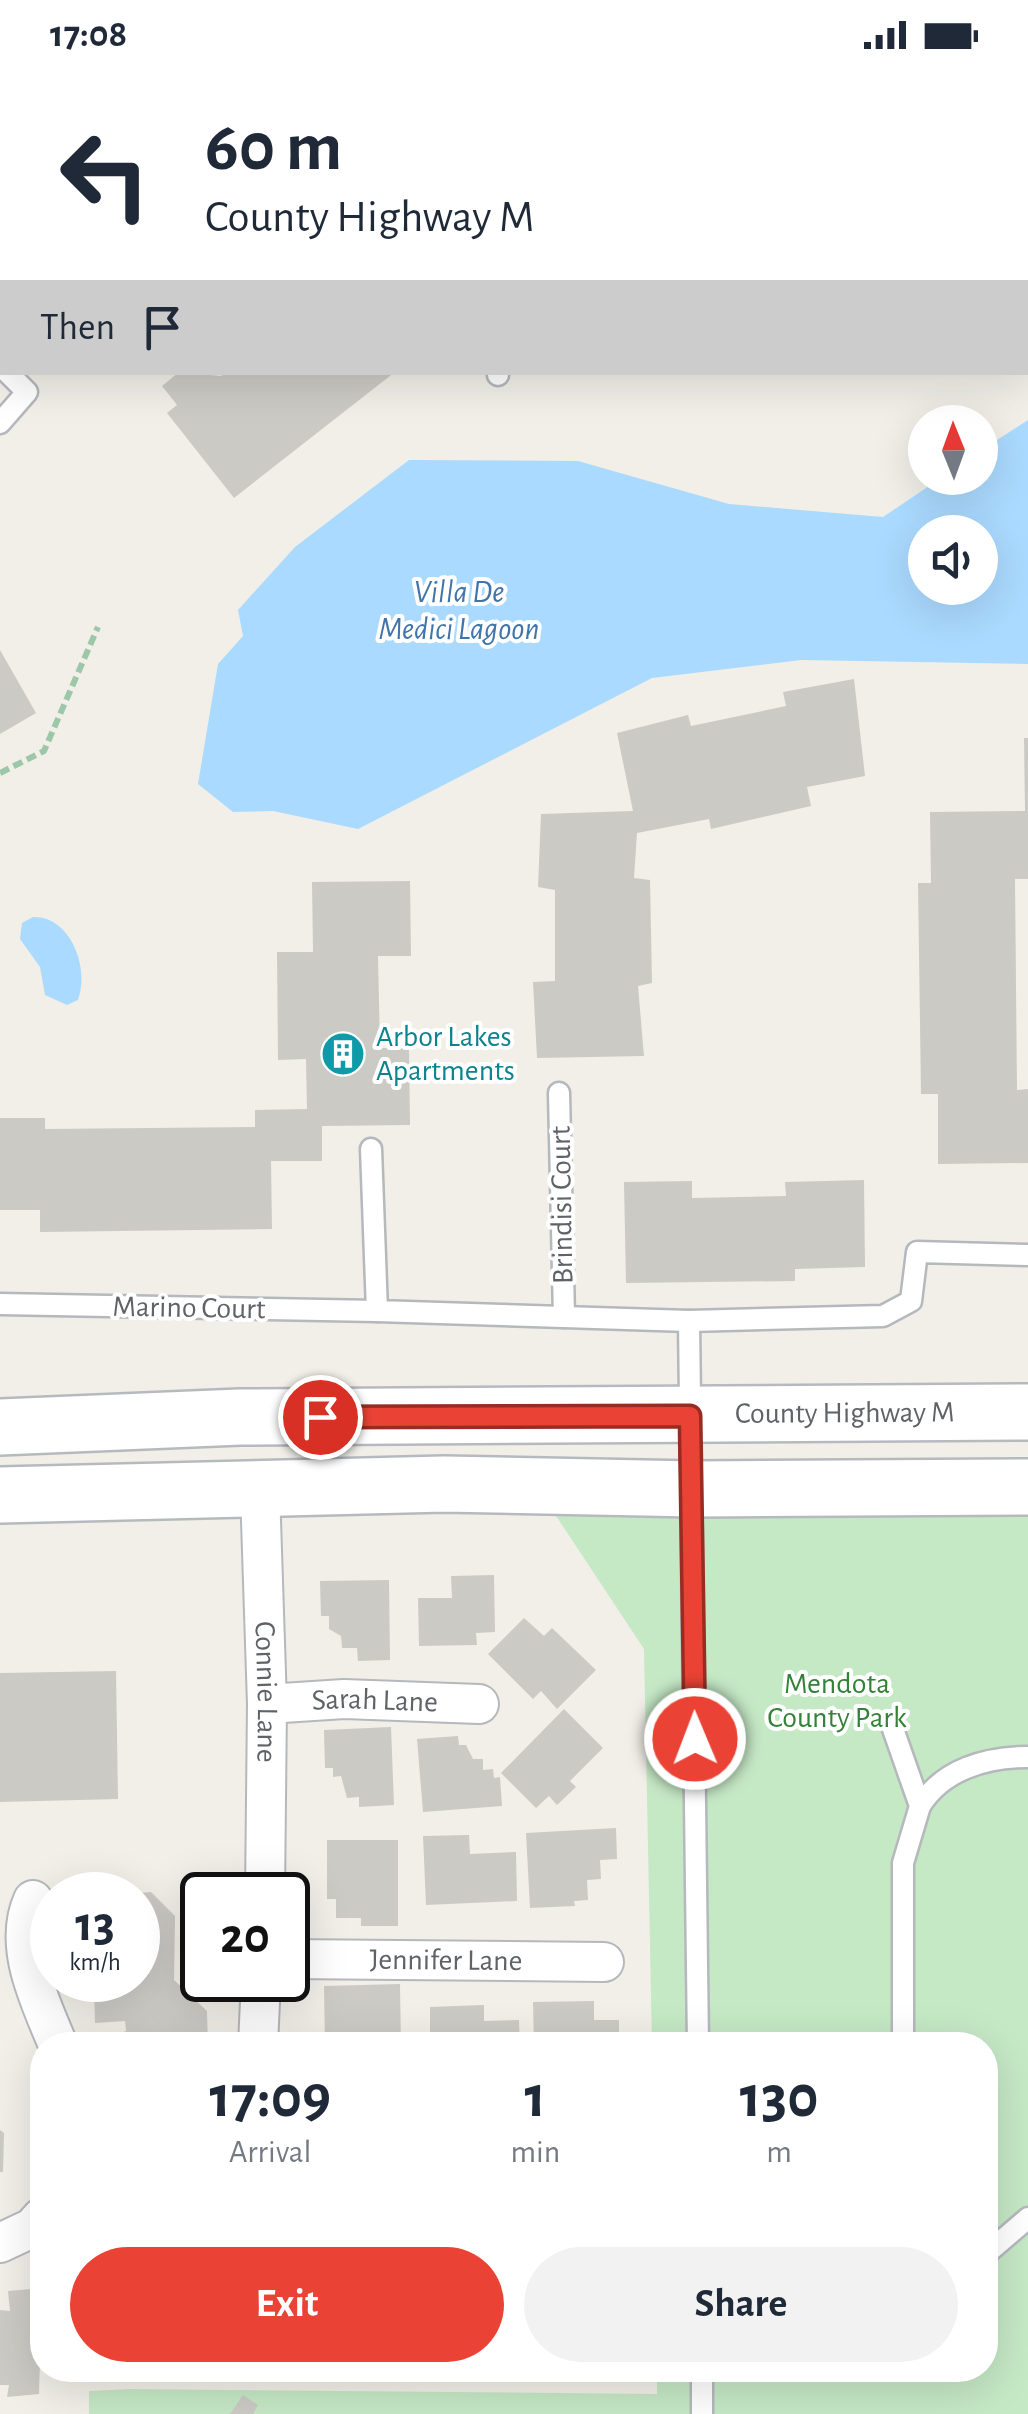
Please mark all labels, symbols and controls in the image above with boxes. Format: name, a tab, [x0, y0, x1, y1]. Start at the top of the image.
text: 17:08	[50, 16, 127, 54]
icon: left	[40, 110, 170, 240]
text: 60 m	[205, 113, 342, 183]
text: County Highway M	[205, 195, 534, 240]
icon: arrive	[135, 300, 190, 355]
text: Then	[40, 309, 115, 347]
north arrow	[908, 405, 998, 495]
map controls	[908, 405, 998, 605]
button: sound	[908, 515, 998, 605]
water label: Villa De Medici Lagoon	[379, 576, 539, 645]
place label: Arbor Lakes Apartments	[376, 1022, 515, 1086]
building icon: Arbor Lakes Apartments	[320, 1031, 366, 1077]
street label: Brindisi Court	[546, 1125, 578, 1284]
street label: Marino Court	[112, 1292, 266, 1324]
pin	[278, 1375, 363, 1460]
icon: arrive	[293, 1390, 348, 1445]
street label: County Highway M	[735, 1397, 955, 1429]
street label: Connie Lane	[249, 1621, 282, 1763]
park label: Mendota County Park	[767, 1669, 907, 1733]
street label: Sarah Lane	[311, 1684, 438, 1717]
position arrow	[643, 1687, 747, 1791]
speed limit sign: 20	[180, 1872, 310, 2002]
text: 13	[75, 1900, 115, 1950]
street label: Jennifer Lane	[369, 1945, 523, 1976]
text: km/h	[69, 1950, 121, 1975]
text: 17:09	[209, 2068, 331, 2128]
text: 1	[525, 2068, 546, 2128]
text: 130	[740, 2068, 819, 2128]
text: Arrival	[229, 2136, 311, 2168]
text: min	[510, 2136, 560, 2168]
text: m	[766, 2136, 792, 2168]
button: Exit	[70, 2247, 504, 2362]
button: Share	[524, 2247, 958, 2362]

